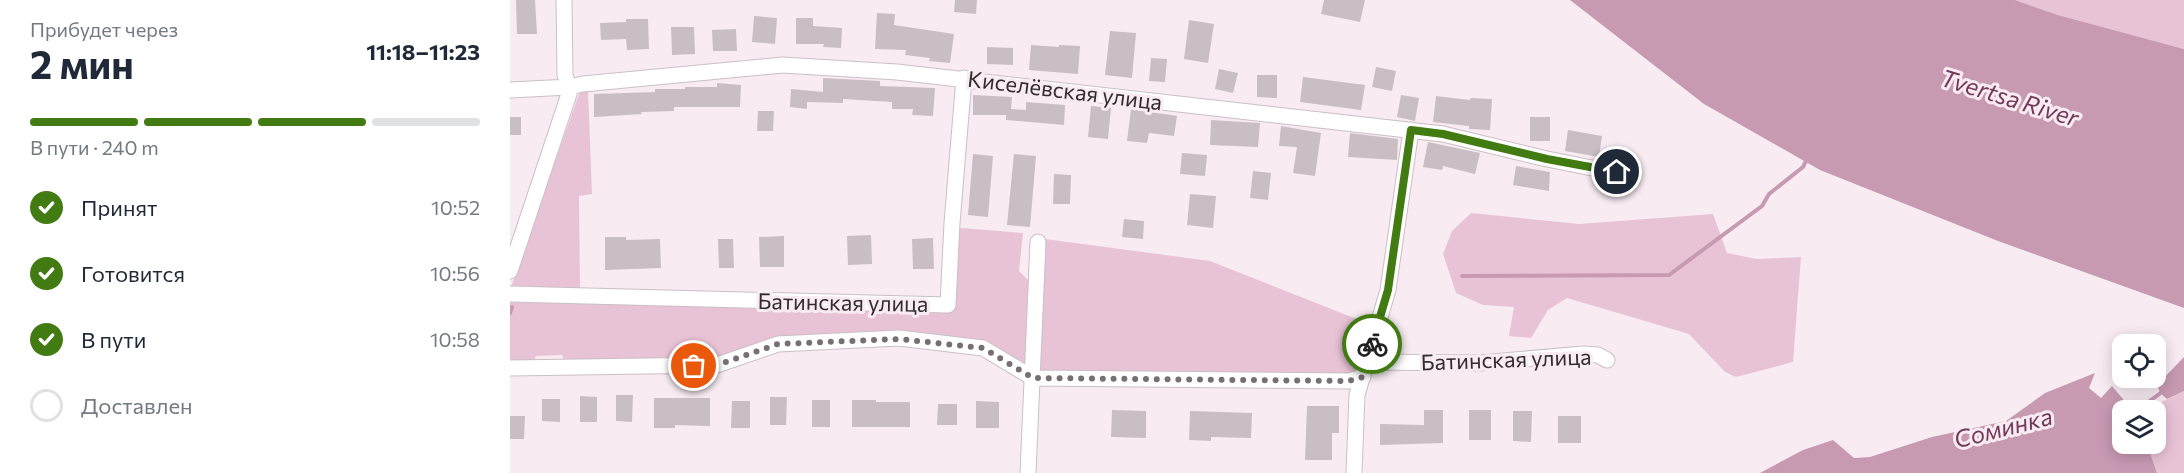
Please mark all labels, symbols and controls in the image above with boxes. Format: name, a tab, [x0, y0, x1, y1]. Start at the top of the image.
text: Прибудет через	[30, 17, 178, 41]
text: 11:18–11:23	[366, 38, 480, 65]
text: 2 мин	[30, 39, 134, 87]
water label: Tvertsa River	[1938, 62, 2084, 132]
street label: Киселёвская улица	[966, 65, 1164, 115]
text: В пути · 240 m	[30, 135, 159, 159]
pin	[1591, 146, 1642, 197]
icon: home	[1600, 155, 1633, 188]
icon: check	[30, 191, 63, 224]
text: Принят	[81, 194, 157, 221]
text: 10:52	[431, 195, 480, 219]
icon: check	[30, 257, 63, 290]
text: Готовится	[81, 260, 185, 287]
text: 10:56	[430, 261, 480, 285]
street label: Батинская улица	[757, 287, 929, 317]
courier	[1342, 314, 1402, 374]
icon: check	[30, 323, 63, 356]
text: В пути	[81, 326, 146, 353]
text: 10:58	[430, 327, 480, 351]
icon: bike	[1356, 328, 1389, 361]
map controls	[2112, 334, 2166, 454]
button: locate	[2112, 334, 2166, 388]
pin	[668, 340, 719, 391]
street label: Батинская улица	[1420, 343, 1592, 375]
icon: bag	[677, 349, 710, 382]
text: Доставлен	[81, 392, 193, 419]
button: layers	[2112, 400, 2166, 454]
water label: Соминка	[1951, 401, 2055, 453]

